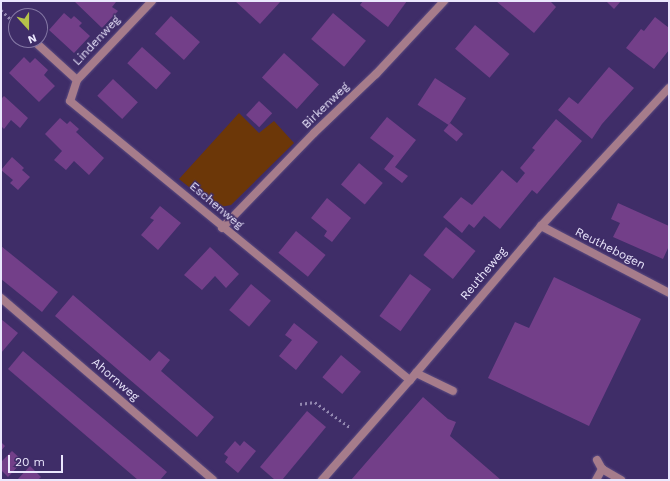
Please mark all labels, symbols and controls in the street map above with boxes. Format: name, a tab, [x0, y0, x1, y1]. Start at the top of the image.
north arrow	[8, 8, 48, 48]
street label: Lindenweg	[70, 13, 124, 69]
text: N	[26, 31, 38, 46]
street label: Birkenweg	[299, 80, 353, 132]
street label: Eschenweg	[186, 179, 246, 233]
street label: Reuthebogen	[572, 225, 648, 273]
street label: Reutheweg	[458, 245, 510, 303]
street label: Ahornweg	[88, 356, 142, 404]
scale bar	[10, 447, 65, 473]
text: 20 m	[15, 455, 45, 469]

